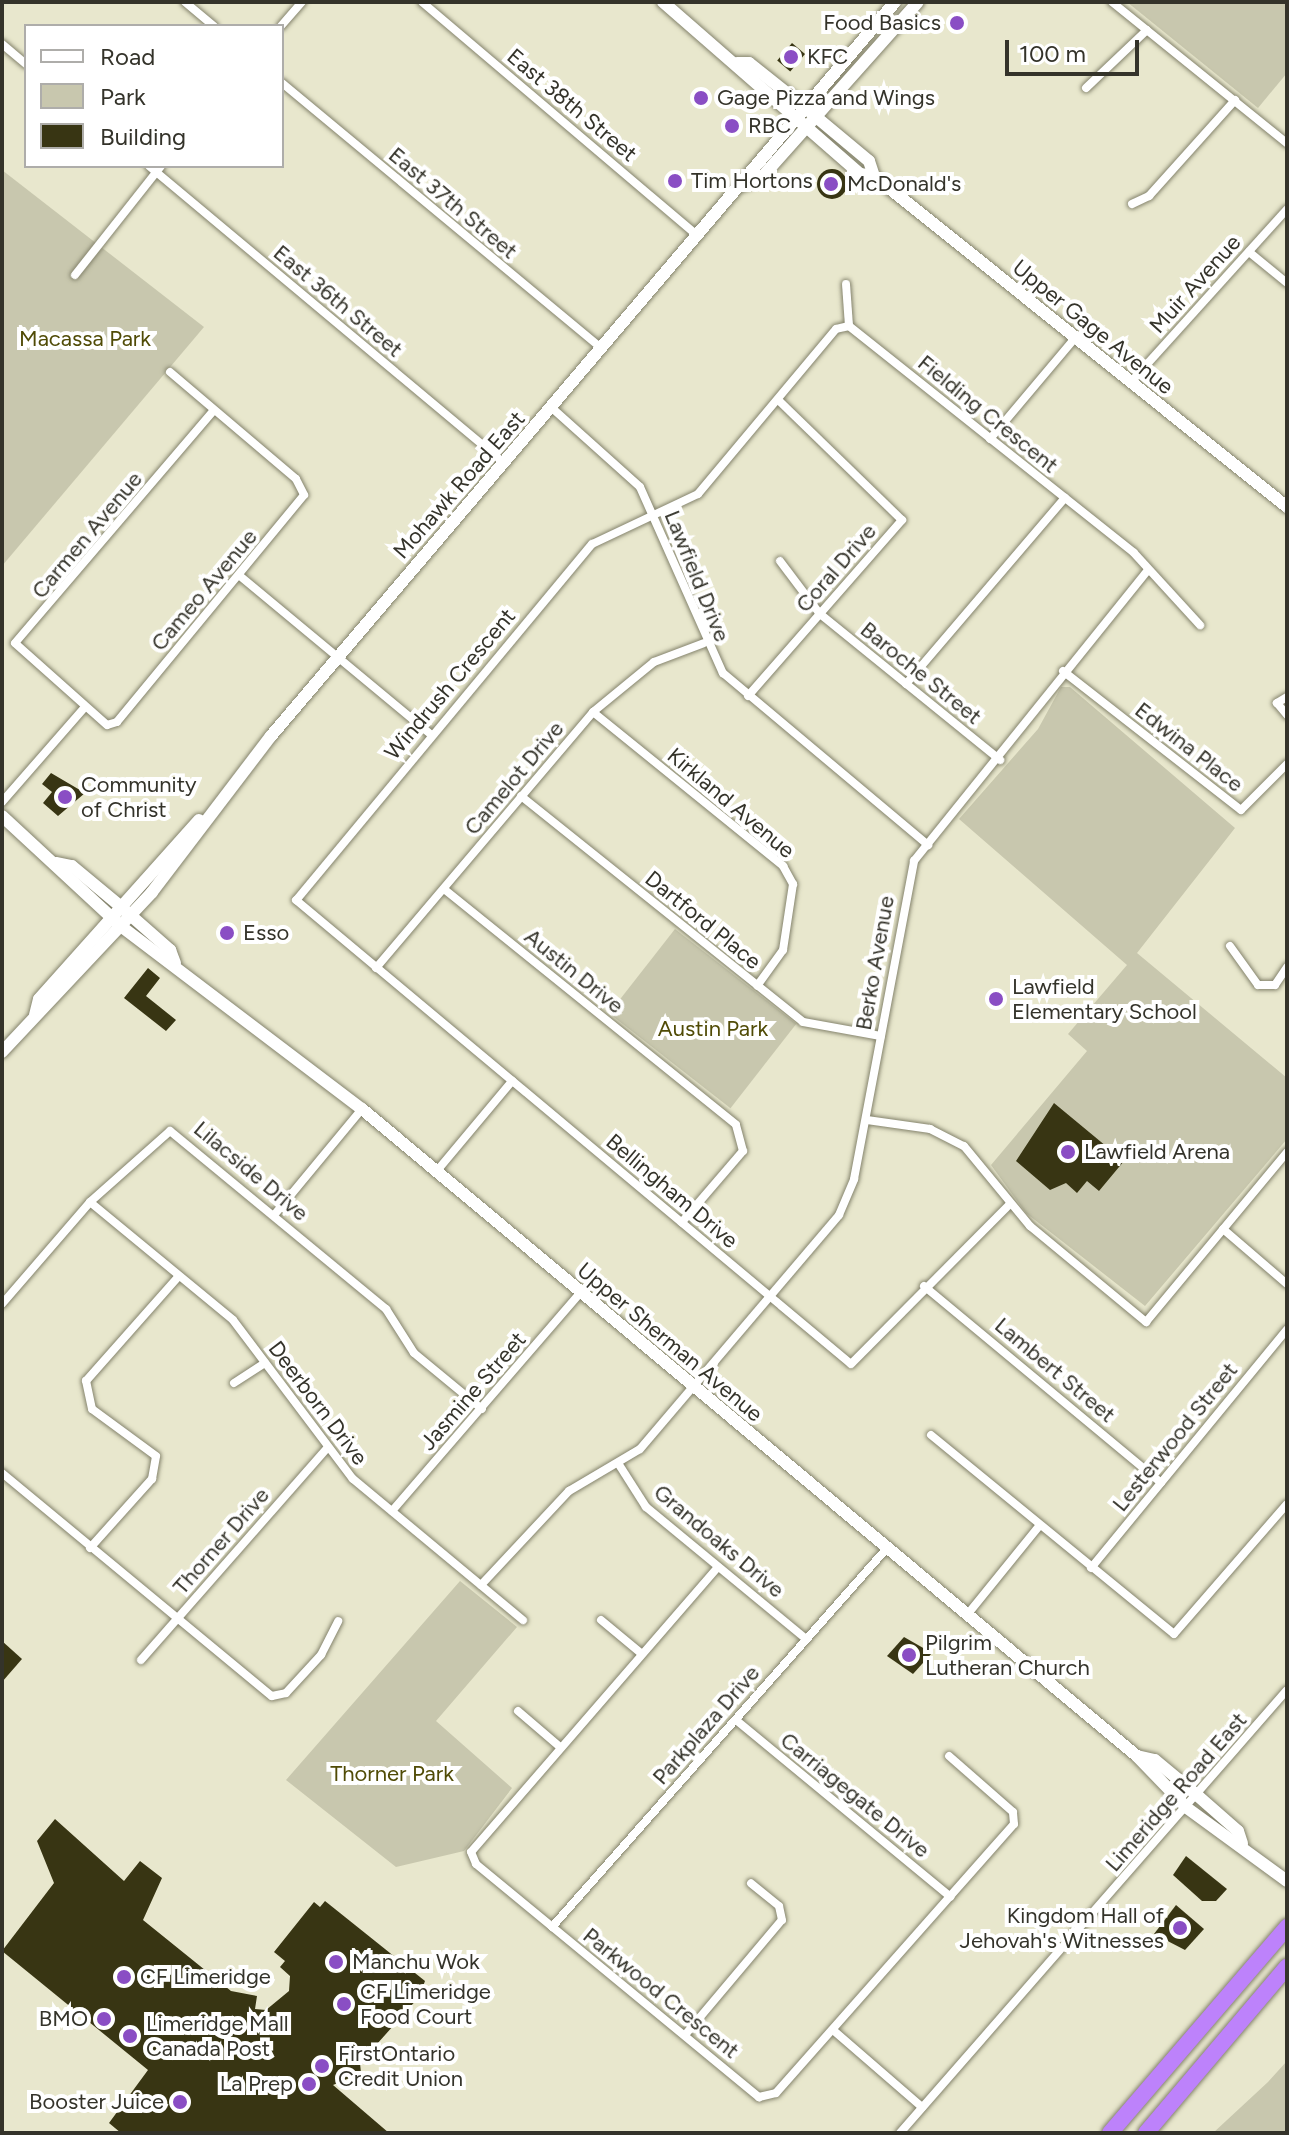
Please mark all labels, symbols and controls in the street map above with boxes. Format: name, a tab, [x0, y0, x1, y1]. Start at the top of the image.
place label: Food Basics	[823, 10, 941, 36]
marker: Food Basics	[948, 14, 966, 32]
legend	[24, 24, 284, 168]
scale bar	[1009, 24, 1143, 74]
text: 100 m	[1019, 39, 1086, 68]
text: Road	[100, 42, 155, 71]
street label: East 38th Street	[502, 43, 642, 167]
place label: KFC	[807, 44, 848, 70]
marker: KFC	[782, 48, 800, 66]
text: Park	[100, 82, 146, 111]
place label: Gage Pizza and Wings	[717, 85, 935, 111]
marker: Gage Pizza and Wings	[692, 89, 710, 107]
place label: RBC	[748, 113, 791, 139]
marker: RBC	[723, 117, 741, 135]
text: Building	[100, 122, 186, 151]
street label: East 37th Street	[383, 142, 523, 264]
place label: Tim Hortons	[691, 168, 813, 194]
place label: McDonald's	[847, 171, 961, 197]
marker: Tim Hortons	[666, 172, 684, 190]
marker: McDonald's	[822, 175, 840, 193]
street label: Muir Avenue	[1144, 229, 1246, 339]
street label: East 36th Street	[268, 239, 408, 363]
street label: Upper Gage Avenue	[1007, 254, 1179, 400]
park label: Macassa Park	[19, 326, 151, 352]
street label: Fielding Crescent	[913, 349, 1063, 479]
street label: Mohawk Road East	[388, 406, 530, 564]
street label: Carmen Avenue	[26, 466, 148, 604]
street label: Lawfield Drive	[659, 507, 735, 645]
street label: Coral Drive	[790, 518, 882, 618]
street label: Cameo Avenue	[146, 524, 262, 656]
street label: Windrush Crescent	[379, 603, 521, 765]
street label: Baroche Street	[855, 616, 987, 730]
street label: Edwina Place	[1130, 697, 1248, 797]
street label: Camelot Drive	[459, 716, 569, 840]
street label: Kirkland Avenue	[662, 742, 800, 864]
place label: Community of Christ	[81, 771, 197, 822]
marker: Community of Christ	[56, 788, 74, 806]
street label: Dartford Place	[640, 865, 766, 975]
street label: Berko Avenue	[850, 894, 900, 1032]
place label: Esso	[243, 920, 289, 946]
street label: Austin Drive	[519, 923, 629, 1019]
marker: Esso	[218, 924, 236, 942]
place label: Lawfield Elementary School	[1012, 973, 1197, 1024]
marker: Lawfield Elementary School	[987, 990, 1005, 1008]
park label: Austin Park	[658, 1016, 768, 1042]
street label: Lilacside Drive	[188, 1116, 314, 1226]
street label: Bellingham Drive	[601, 1128, 743, 1254]
place label: Lawfield Arena	[1084, 1139, 1230, 1165]
marker: Lawfield Arena	[1059, 1143, 1077, 1161]
street label: Upper Sherman Avenue	[572, 1257, 768, 1427]
street label: Lambert Street	[989, 1312, 1121, 1428]
street label: Jasmine Street	[415, 1327, 531, 1455]
street label: Deerborn Drive	[263, 1336, 373, 1470]
street label: Lesterwood Street	[1107, 1357, 1243, 1517]
street label: Grandoaks Drive	[649, 1479, 789, 1603]
street label: Thorner Drive	[168, 1482, 274, 1600]
place label: Pilgrim Lutheran Church	[925, 1629, 1090, 1680]
marker: Pilgrim Lutheran Church	[900, 1646, 918, 1664]
street label: Parkplaza Drive	[647, 1660, 765, 1790]
street label: Limeridge Road East	[1100, 1707, 1252, 1877]
street label: Carriagegate Drive	[775, 1727, 935, 1863]
park label: Thorner Park	[330, 1761, 454, 1787]
place label: Kingdom Hall of Jehovah's Witnesses	[960, 1902, 1164, 1954]
marker: Kingdom Hall of Jehovah's Witnesses	[1171, 1919, 1189, 1937]
street label: Parkwood Crescent	[578, 1922, 744, 2064]
place label: Manchu Wok	[352, 1949, 480, 1975]
marker: Manchu Wok	[327, 1953, 345, 1971]
place label: CF Limeridge	[140, 1964, 271, 1990]
marker: CF Limeridge	[115, 1968, 133, 1986]
place label: CF Limeridge Food Court	[360, 1978, 491, 2030]
marker: CF Limeridge Food Court	[335, 1995, 353, 2013]
place label: BMO	[39, 2006, 88, 2032]
marker: BMO	[95, 2010, 113, 2028]
place label: Limeridge Mall Canada Post	[146, 2010, 289, 2062]
marker: Limeridge Mall Canada Post	[121, 2027, 139, 2045]
place label: FirstOntario Credit Union	[338, 2040, 463, 2092]
marker: FirstOntario Credit Union	[313, 2057, 331, 2075]
place label: La Prep	[220, 2071, 293, 2097]
marker: La Prep	[300, 2075, 318, 2093]
place label: Booster Juice	[29, 2089, 164, 2115]
marker: Booster Juice	[171, 2093, 189, 2111]

